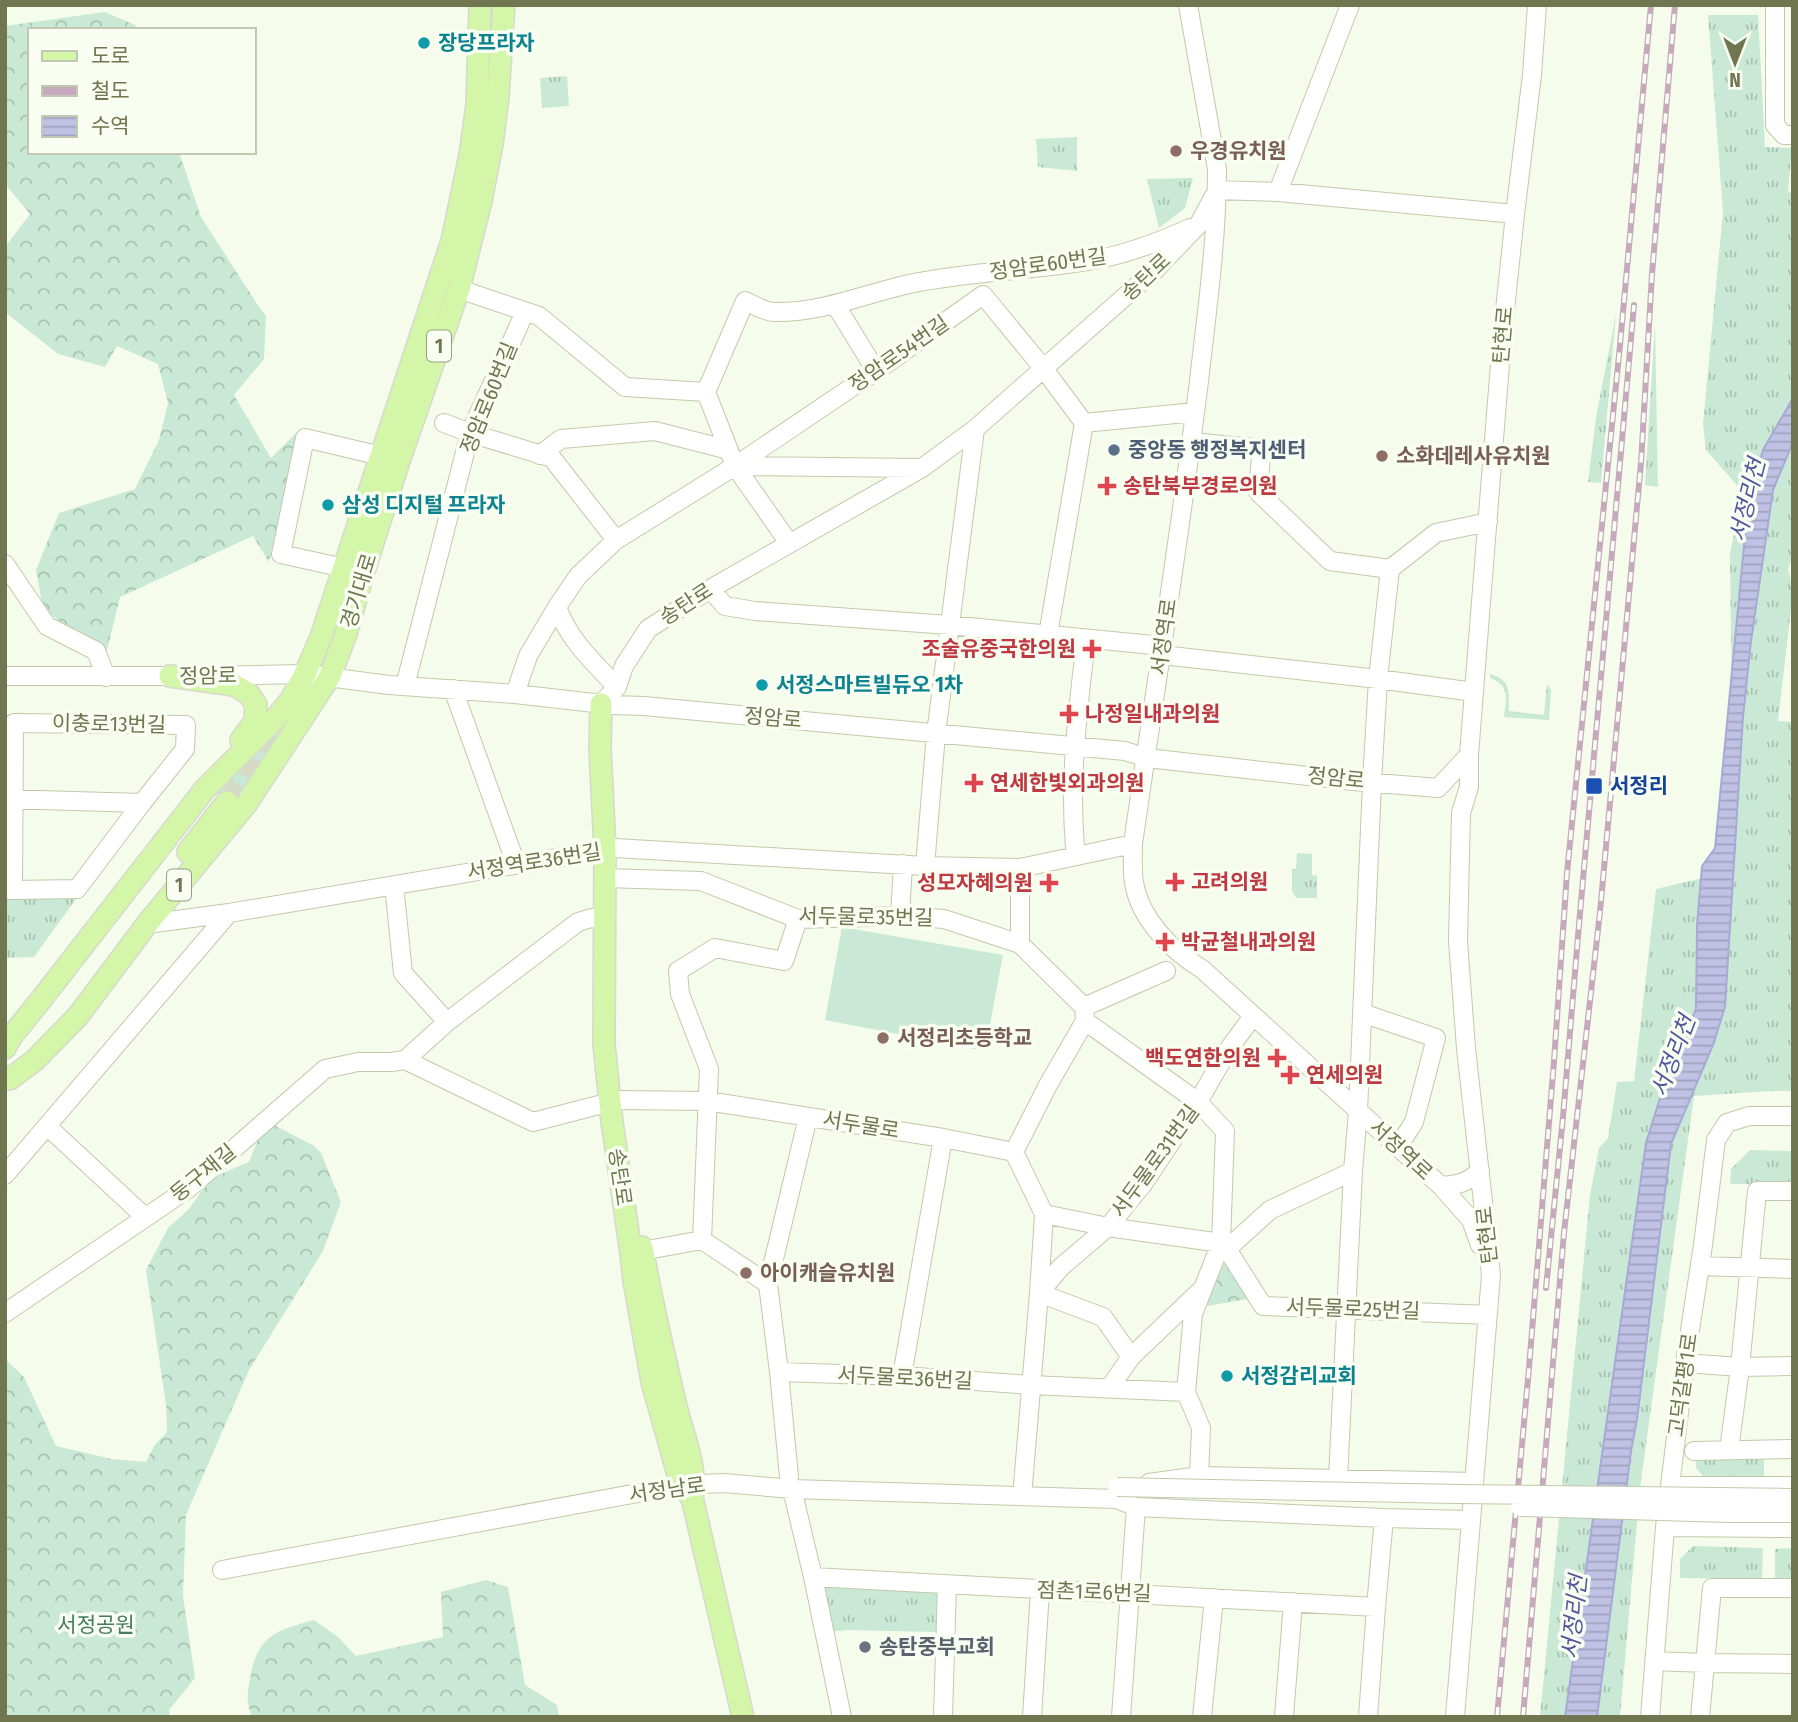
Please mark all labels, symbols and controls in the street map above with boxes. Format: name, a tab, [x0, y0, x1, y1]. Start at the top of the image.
legend	[28, 28, 256, 154]
north arrow	[1700, 28, 1770, 98]
place label: 장당프라자	[438, 30, 535, 56]
marker: 장당프라자	[416, 35, 432, 51]
text: 도로	[91, 43, 130, 69]
text: N	[1729, 68, 1741, 91]
text: 철도	[91, 78, 130, 104]
text: 수역	[91, 113, 130, 139]
place label: 우경유치원	[1190, 138, 1287, 164]
marker: 우경유치원	[1168, 143, 1184, 159]
street label: 정암로60번길	[988, 243, 1108, 285]
street label: 송탄로	[1116, 248, 1176, 306]
street label: 탄현로	[1488, 305, 1518, 365]
street label: 정암로54번길	[844, 310, 954, 398]
road number: 1	[427, 330, 451, 362]
street label: 정암로60번길	[455, 338, 523, 458]
place label: 중앙동 행정복지센터	[1128, 437, 1306, 463]
marker: 중앙동 행정복지센터	[1106, 442, 1122, 458]
place label: 소화데레사유치원	[1396, 443, 1551, 469]
marker: 소화데레사유치원	[1374, 448, 1390, 464]
water label: 서정리천	[1723, 453, 1772, 544]
place label: 송탄북부경로의원	[1123, 473, 1278, 499]
marker: 송탄북부경로의원	[1097, 476, 1117, 496]
place label: 삼성 디지털 프라자	[342, 492, 505, 518]
marker: 삼성 디지털 프라자	[320, 497, 336, 513]
street label: 경기대로	[335, 550, 383, 632]
street label: 송탄로	[655, 577, 717, 631]
street label: 서정역로	[1146, 597, 1182, 677]
place label: 조술유중국한의원	[921, 636, 1076, 662]
marker: 조술유중국한의원	[1082, 639, 1102, 659]
street label: 정암로	[179, 662, 237, 690]
place label: 서정스마트빌듀오 1차	[776, 672, 963, 698]
marker: 서정스마트빌듀오 1차	[754, 677, 770, 693]
place label: 나정일내과의원	[1085, 701, 1220, 727]
street label: 정암로	[743, 703, 803, 733]
marker: 나정일내과의원	[1059, 704, 1079, 724]
street label: 이충로13번길	[52, 710, 166, 738]
street label: 정암로	[1306, 762, 1366, 794]
place label: 연세한빛외과의원	[990, 770, 1145, 796]
marker: 연세한빛외과의원	[964, 773, 984, 793]
place label: 서정리	[1610, 773, 1668, 799]
marker: 서정리	[1584, 776, 1604, 796]
street label: 서정역로36번길	[465, 839, 603, 885]
place label: 고려의원	[1191, 869, 1268, 895]
road number: 1	[167, 870, 191, 900]
place label: 성모자혜의원	[917, 870, 1033, 896]
marker: 고려의원	[1165, 872, 1185, 892]
marker: 성모자혜의원	[1039, 873, 1059, 893]
street label: 서두물로35번길	[798, 903, 934, 931]
place label: 박균철내과의원	[1181, 929, 1316, 955]
marker: 박균철내과의원	[1155, 932, 1175, 952]
water label: 서정리천	[1645, 1009, 1702, 1101]
place label: 서정리초등학교	[897, 1025, 1032, 1051]
marker: 서정리초등학교	[875, 1030, 891, 1046]
place label: 백도연한의원	[1145, 1045, 1261, 1071]
marker: 백도연한의원	[1267, 1048, 1287, 1068]
place label: 연세의원	[1306, 1062, 1383, 1088]
marker: 연세의원	[1280, 1065, 1300, 1085]
street label: 서두물로31번길	[1105, 1100, 1205, 1222]
street label: 서두물로	[821, 1106, 901, 1144]
street label: 서정역로	[1364, 1114, 1438, 1186]
street label: 둥구재길	[165, 1139, 241, 1207]
street label: 송탄로	[603, 1146, 637, 1208]
street label: 탄현로	[1471, 1205, 1503, 1265]
place label: 아이캐슬유치원	[760, 1260, 895, 1286]
marker: 아이캐슬유치원	[738, 1265, 754, 1281]
street label: 서두물로25번길	[1285, 1294, 1421, 1324]
street label: 고덕갈평1로	[1663, 1331, 1703, 1439]
street label: 서두물로36번길	[837, 1361, 973, 1395]
place label: 서정감리교회	[1241, 1363, 1357, 1389]
marker: 서정감리교회	[1219, 1368, 1235, 1384]
street label: 서정남로	[627, 1472, 707, 1508]
water label: 서정리천	[1556, 1571, 1593, 1661]
street label: 점촌1로6번길	[1036, 1577, 1152, 1607]
park label: 서정공원	[57, 1612, 135, 1638]
place label: 송탄중부교회	[879, 1634, 995, 1660]
marker: 송탄중부교회	[857, 1639, 873, 1655]

